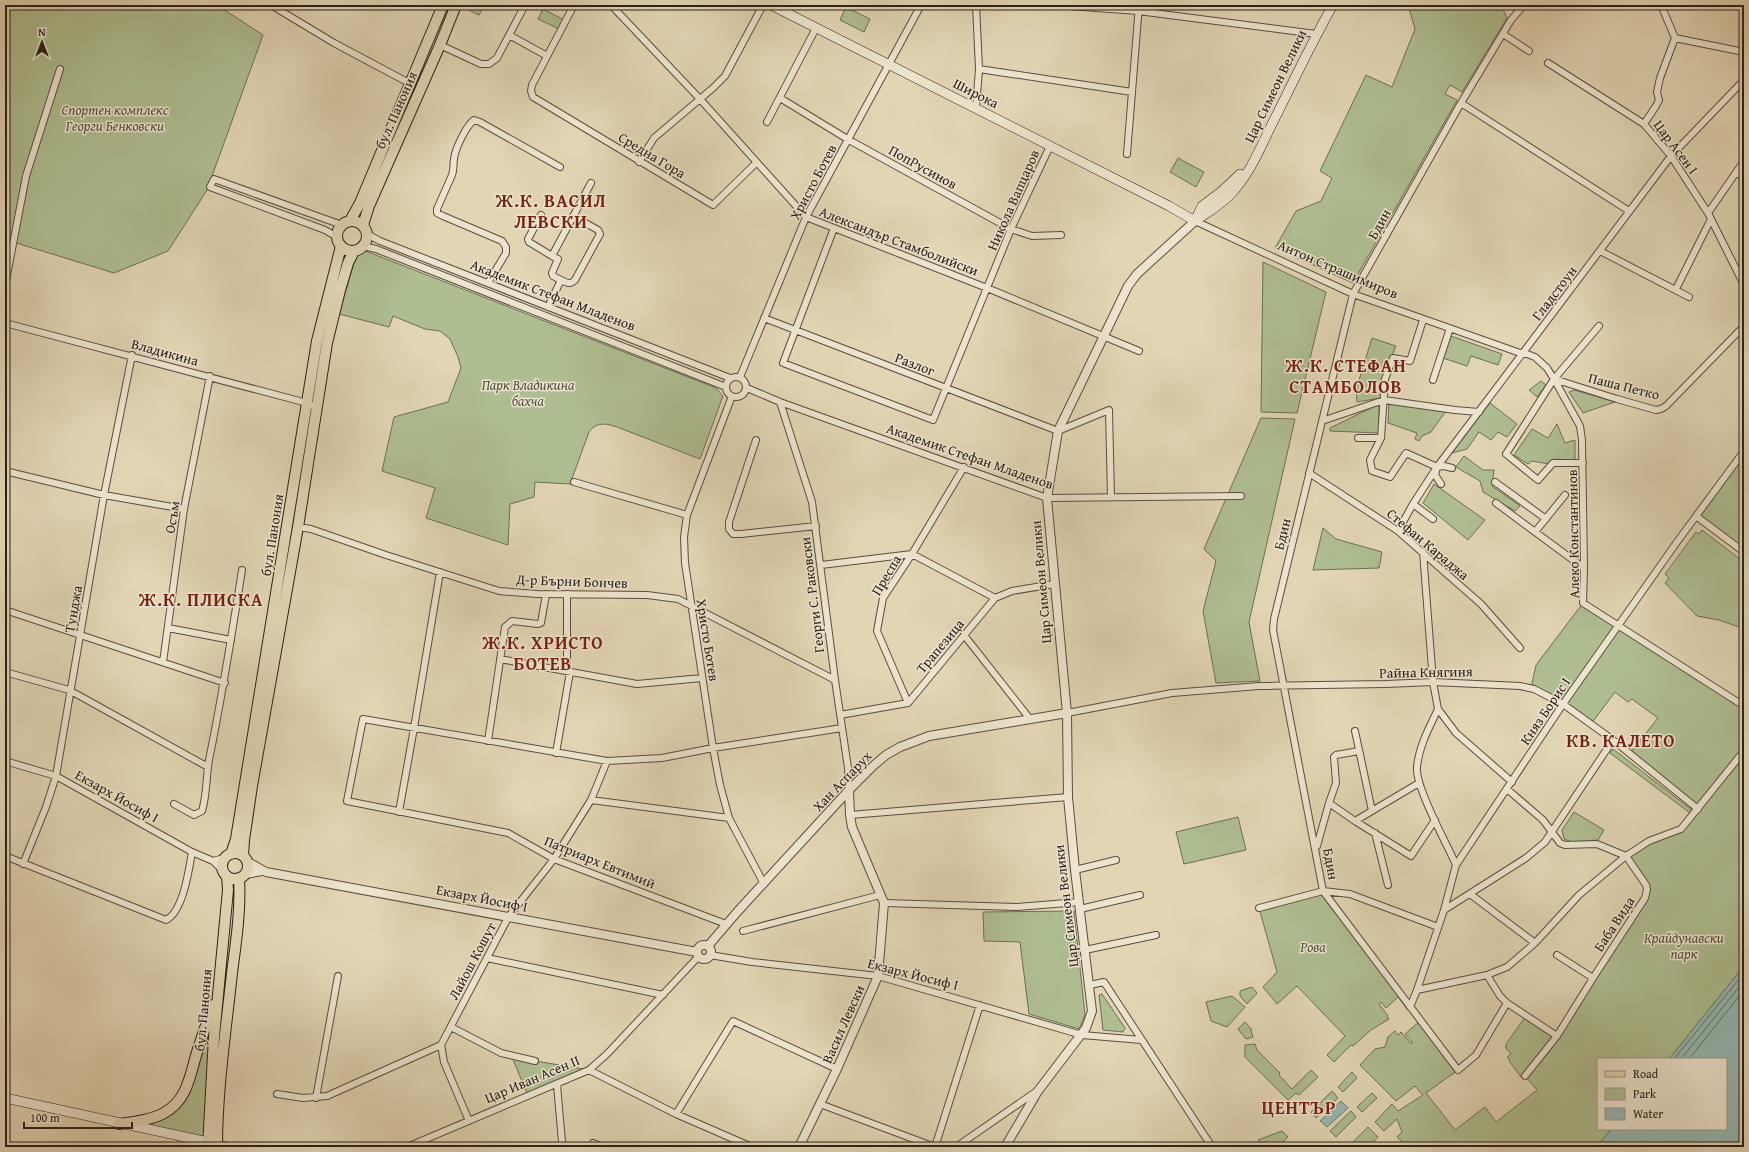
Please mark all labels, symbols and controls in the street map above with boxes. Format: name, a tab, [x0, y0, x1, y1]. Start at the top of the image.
north arrow	[22, 22, 62, 62]
text: N	[38, 24, 46, 40]
street label: Цар Симеон Велики	[1239, 26, 1311, 146]
street label: бул. Панония	[370, 68, 422, 152]
street label: Широка	[950, 73, 1003, 113]
park label: Спортен комплекс Георги Бенковски	[61, 100, 169, 136]
street label: Цар Асен I	[1649, 116, 1703, 178]
street label: Средна Гора	[615, 127, 690, 183]
street label: ПопРусинов	[885, 140, 961, 194]
street label: Христо Ботев	[785, 141, 841, 223]
street label: Никола Вапцаров	[982, 146, 1044, 253]
district label: Ж.К. ВАСИЛ ЛЕВСКИ	[494, 187, 607, 235]
street label: Александър Стамболийски	[816, 201, 982, 281]
street label: Бдин	[1362, 205, 1396, 243]
street label: Антон Страшимиров	[1275, 235, 1401, 303]
street label: Академик Стефан Младенов	[468, 254, 639, 336]
street label: Гладстоун	[1527, 261, 1581, 325]
street label: Владикина	[129, 333, 201, 371]
street label: Разлог	[892, 347, 938, 381]
district label: Ж.К. СТЕФАН СТАМБОЛОВ	[1284, 352, 1407, 400]
street label: Паша Петко	[1586, 367, 1662, 405]
park label: Парк Владикина бахча	[482, 375, 575, 411]
street label: Академик Стефан Младенов	[884, 418, 1056, 494]
street label: Алеко Константинов	[1562, 469, 1584, 599]
street label: бул. Панония	[256, 492, 288, 578]
street label: Осъм	[160, 499, 184, 535]
street label: Стефан Караджа	[1382, 503, 1474, 585]
street label: Бдин	[1268, 516, 1296, 552]
street label: Цар Симеон Велики	[1026, 520, 1056, 644]
street label: Георги С. Раковски	[795, 536, 829, 654]
street label: Преспа	[866, 551, 906, 599]
street label: Д-р Бърни Бончев	[515, 569, 628, 593]
street label: Тунджа	[59, 583, 87, 634]
district label: Ж.К. ПЛИСКА	[137, 586, 264, 613]
street label: Христо Ботев	[692, 597, 724, 683]
street label: Трапезица	[911, 614, 969, 678]
district label: Ж.К. ХРИСТО БОТЕВ	[481, 629, 604, 677]
street label: Райна Княгиня	[1379, 661, 1473, 683]
street label: Княз Борис I	[1515, 673, 1575, 749]
district label: КВ. КАЛЕТО	[1566, 727, 1676, 754]
street label: Хан Аспарух	[808, 746, 877, 816]
street label: Екзарх Йосиф I	[72, 765, 162, 827]
street label: Патриарх Евтимий	[541, 831, 659, 893]
street label: Цар Симеон Велики	[1049, 844, 1083, 968]
street label: Бдин	[1318, 847, 1344, 881]
street label: Екзарх Йосиф I	[435, 879, 529, 917]
street label: Баба Вида	[1589, 892, 1639, 955]
street label: Лайош Кошут	[443, 919, 501, 1003]
park label: Крайдунавски парк	[1644, 928, 1724, 964]
park label: Рова	[1299, 937, 1326, 957]
street label: Екзарх Йосиф I	[866, 953, 960, 995]
street label: бул. Панония	[189, 968, 217, 1052]
street label: Васил Левски	[817, 982, 869, 1066]
street label: Цар Иван Асен II	[481, 1050, 583, 1108]
legend	[1597, 1058, 1727, 1130]
text: Road	[1633, 1065, 1659, 1082]
text: Park	[1633, 1085, 1657, 1102]
district label: ЦЕНТЪР	[1262, 1094, 1336, 1121]
scale bar	[24, 1104, 132, 1130]
text: Water	[1633, 1105, 1663, 1122]
text: 100 m	[30, 1109, 60, 1126]

